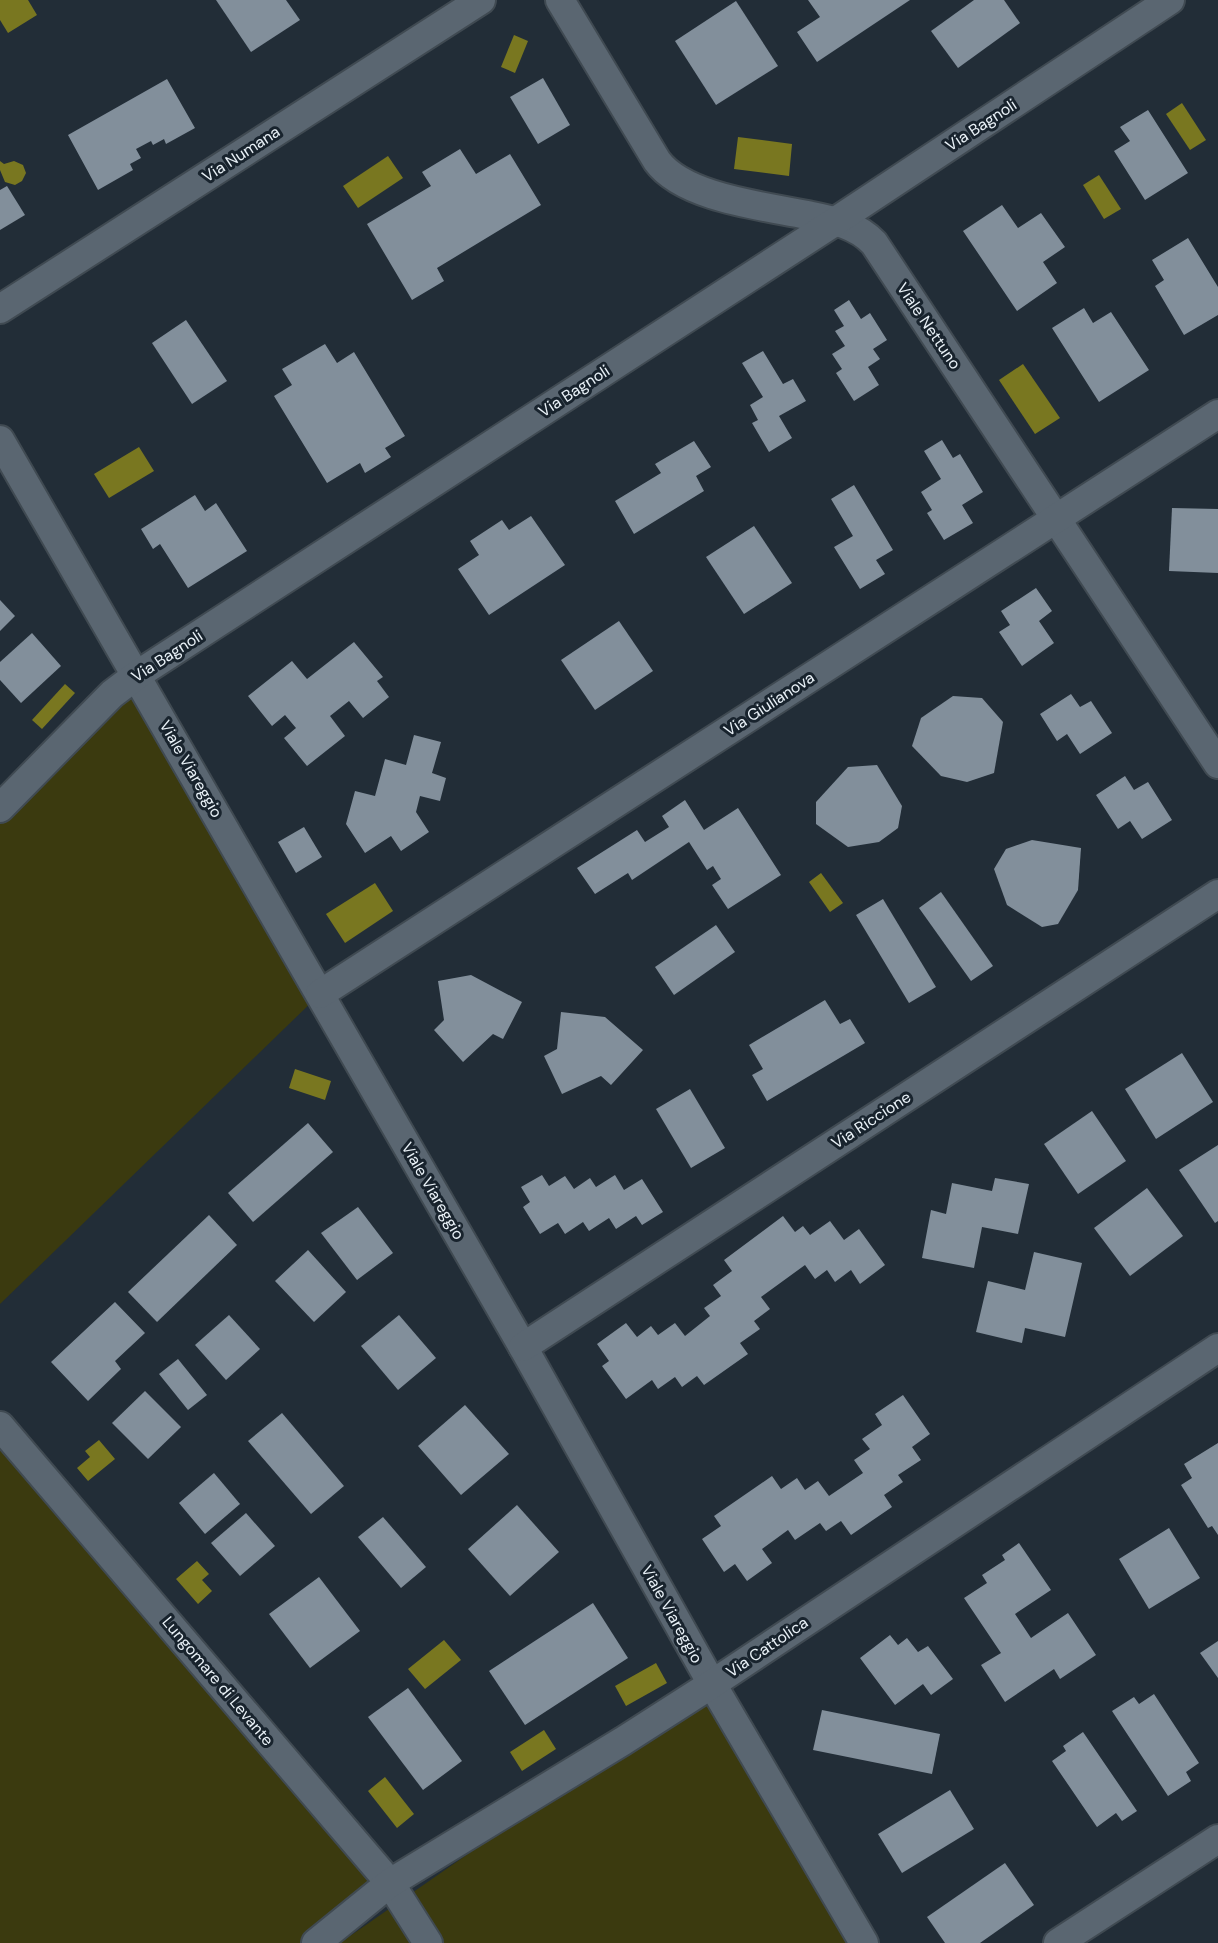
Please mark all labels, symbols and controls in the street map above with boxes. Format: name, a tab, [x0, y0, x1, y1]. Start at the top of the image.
street label: Via Bagnoli	[941, 94, 1021, 156]
street label: Via Numana	[198, 121, 284, 187]
street label: Viale Nettuno	[892, 279, 966, 373]
street label: Via Bagnoli	[534, 360, 614, 422]
street label: Via Bagnoli	[127, 625, 207, 687]
street label: Via Giulianova	[720, 667, 818, 741]
street label: Viale Viareggio	[155, 716, 227, 822]
street label: Via Riccione	[827, 1086, 915, 1154]
street label: Viale Viareggio	[397, 1138, 469, 1244]
street label: Viale Viareggio	[636, 1561, 708, 1667]
street label: Lungomare di Levante	[158, 1612, 278, 1750]
street label: Via Cattolica	[722, 1612, 812, 1682]

